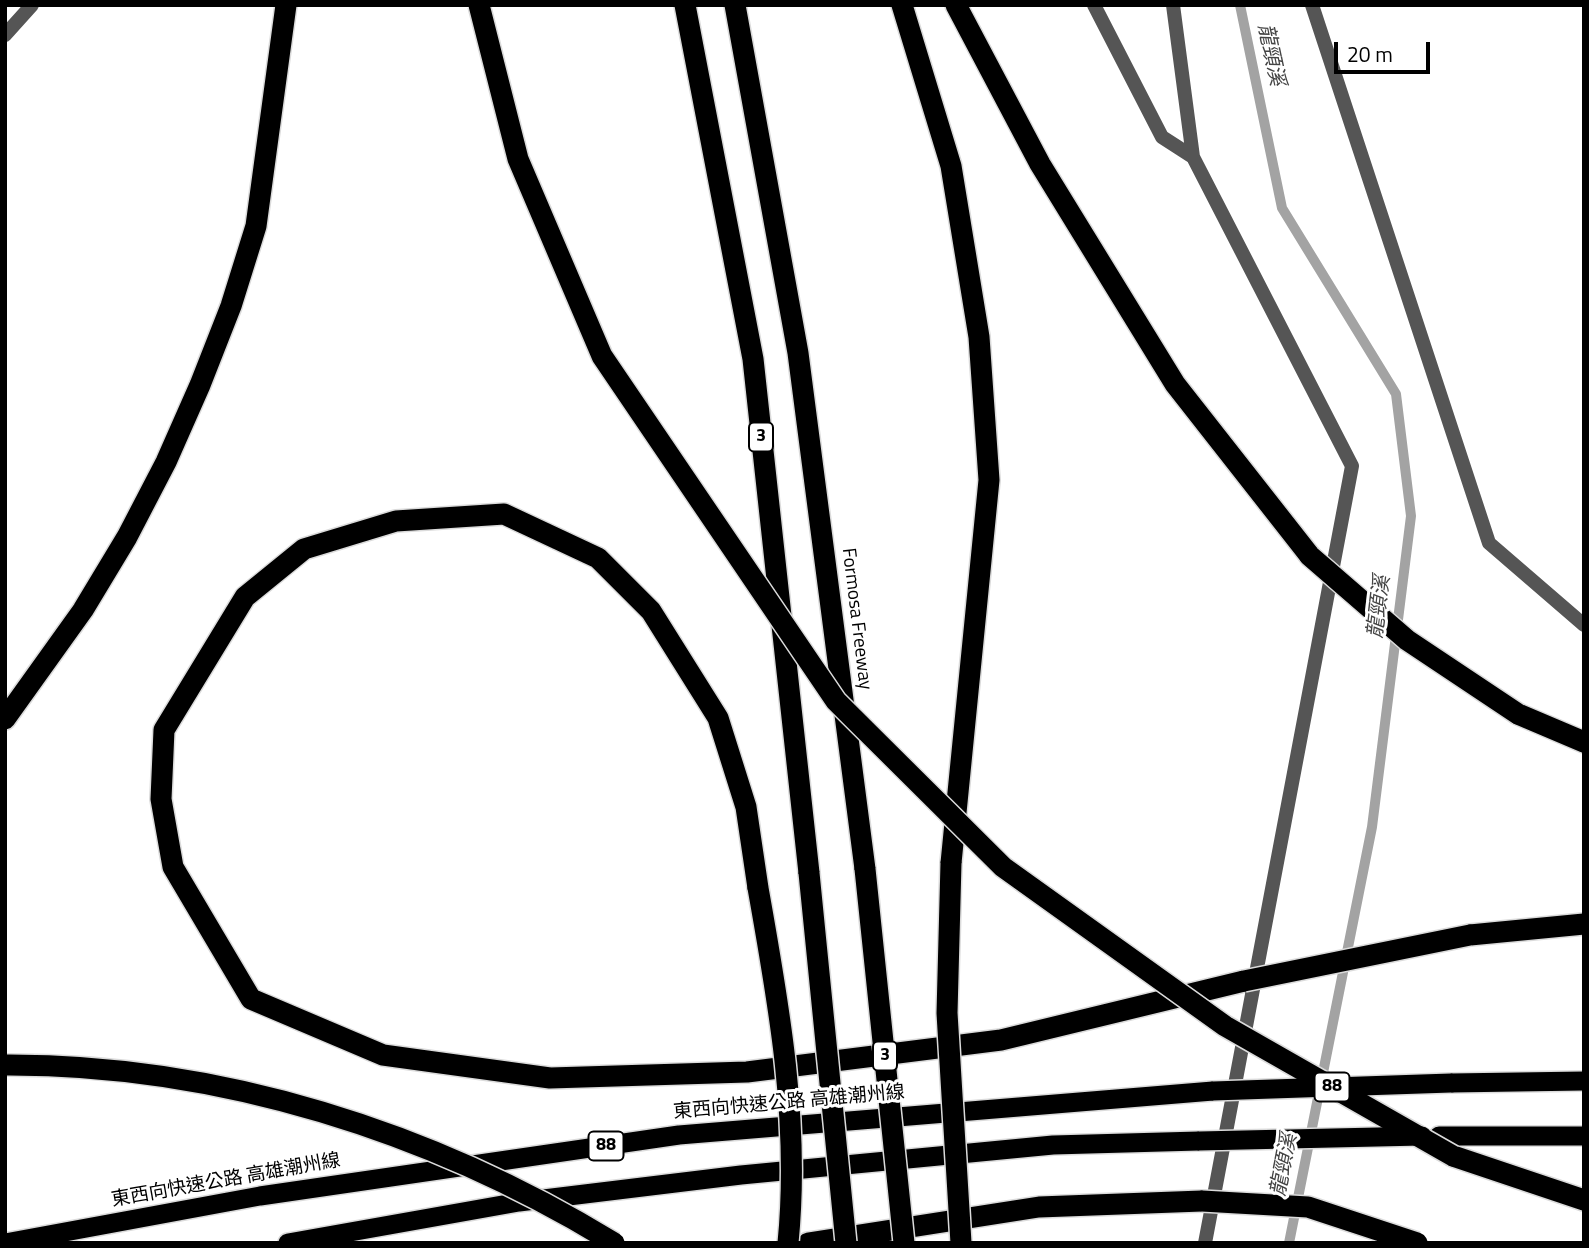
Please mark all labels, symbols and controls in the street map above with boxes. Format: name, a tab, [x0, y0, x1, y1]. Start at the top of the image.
water label: 龍頸溪	[1251, 22, 1289, 88]
scale bar	[1337, 28, 1433, 72]
text: 20 m	[1347, 38, 1393, 70]
road number: 3	[749, 422, 773, 452]
street label: Formosa Freeway	[836, 547, 876, 691]
water label: 龍頸溪	[1364, 574, 1396, 640]
road number: 3	[873, 1042, 897, 1070]
road number: 88	[1314, 1072, 1350, 1102]
street label: 東西向快速公路 高雄潮州線	[672, 1082, 906, 1124]
road number: 88	[588, 1132, 624, 1161]
water label: 龍頸溪	[1267, 1132, 1303, 1198]
street label: 東西向快速公路 高雄潮州線	[110, 1150, 342, 1212]

